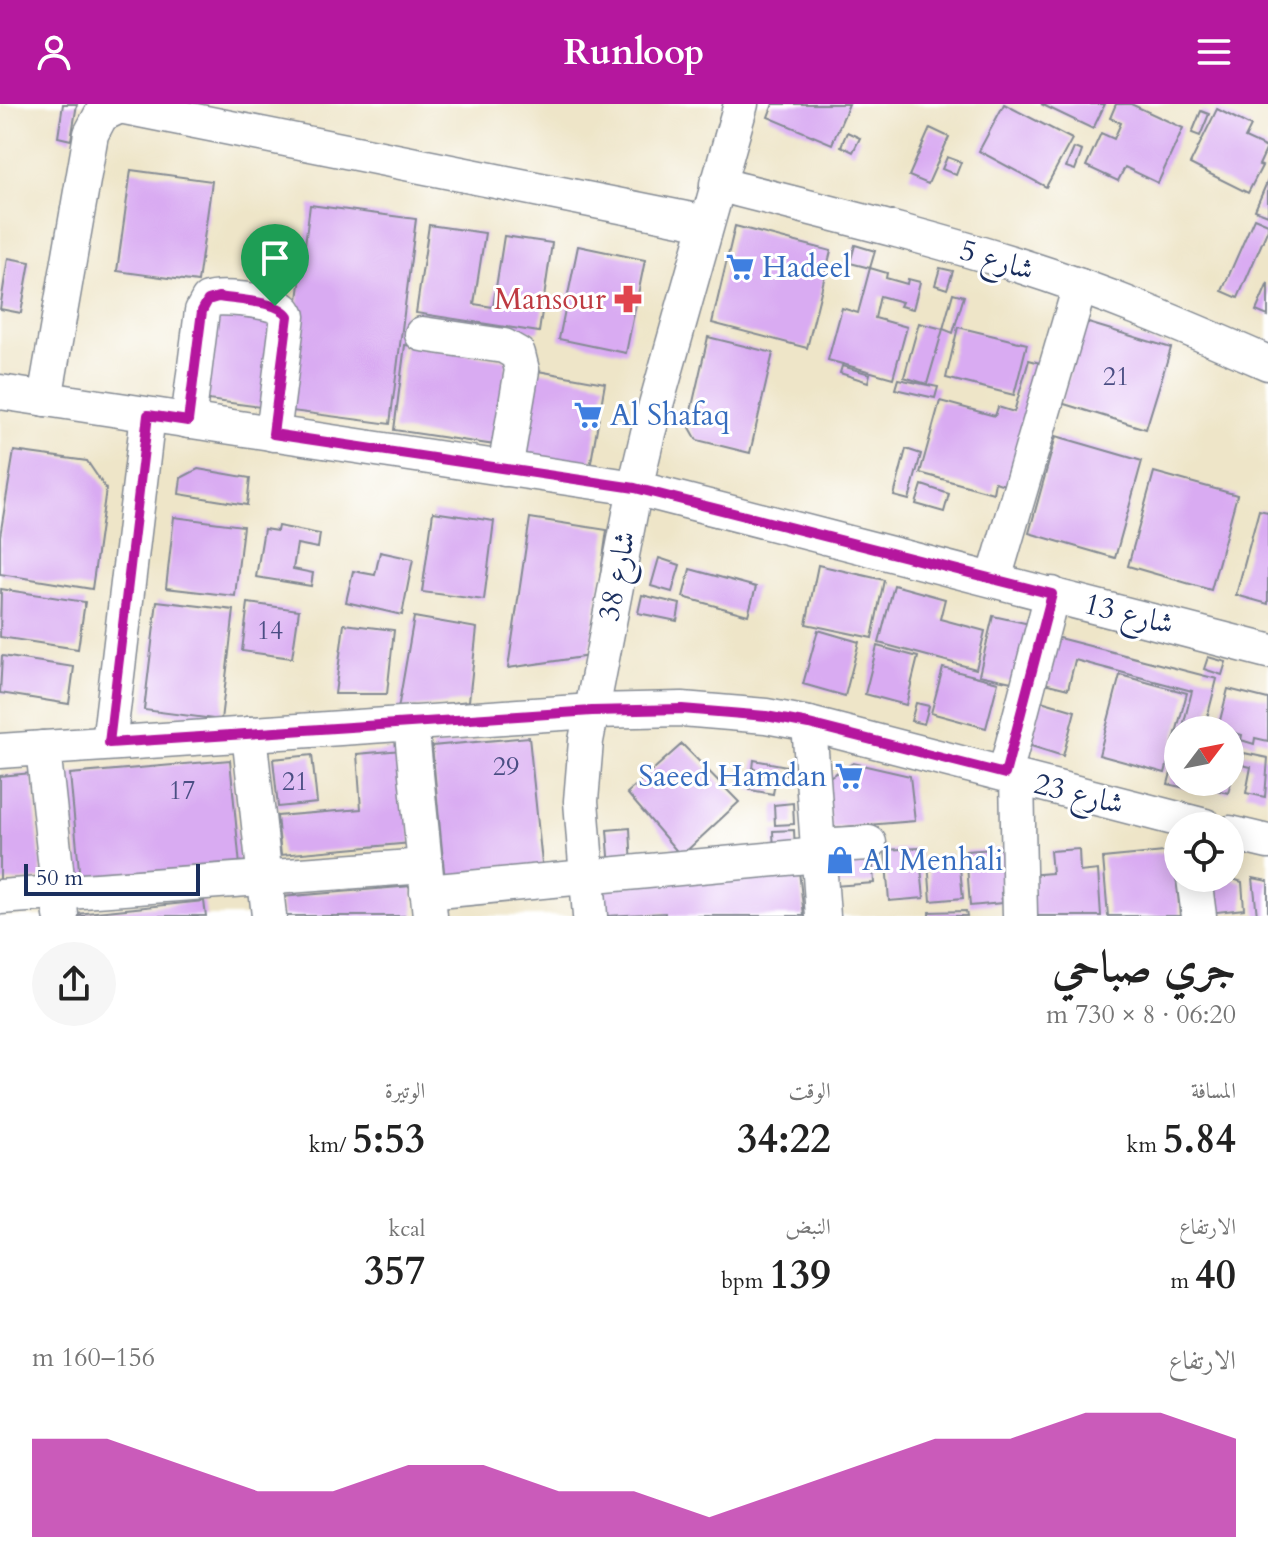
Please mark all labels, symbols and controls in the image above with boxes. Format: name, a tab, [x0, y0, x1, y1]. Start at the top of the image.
text: Runloop	[563, 28, 705, 77]
icon: person	[32, 30, 76, 74]
icon: menu	[1192, 30, 1236, 74]
pin	[241, 224, 309, 306]
street label: شارع 5	[954, 229, 1039, 294]
icon: arrive	[253, 236, 297, 280]
place label: Hadeel	[762, 247, 851, 288]
supermarket icon: Hadeel	[725, 252, 755, 282]
place label: Mansour	[494, 279, 606, 320]
pharmacy icon: Mansour	[613, 284, 643, 314]
house number: 21	[1103, 359, 1129, 394]
place label: Al Shafaq	[610, 395, 730, 436]
supermarket icon: Al Shafaq	[573, 400, 603, 430]
street label: شارع 38	[588, 527, 650, 625]
street label: شارع 13	[1079, 583, 1178, 649]
house number: 14	[257, 613, 283, 648]
north arrow	[1164, 716, 1244, 796]
map controls	[1164, 716, 1244, 892]
house number: 29	[493, 749, 519, 784]
place label: Saeed Hamdan	[638, 756, 827, 797]
supermarket icon: Saeed Hamdan	[834, 761, 864, 791]
street label: شارع 23	[1029, 763, 1128, 829]
house number: 21	[282, 764, 308, 799]
house number: 17	[169, 773, 195, 808]
button: locate	[1164, 812, 1244, 892]
place label: Al Menhali	[862, 840, 1003, 881]
shop icon: Al Menhali	[825, 845, 855, 875]
scale bar	[24, 860, 200, 896]
text: 50 m	[36, 863, 83, 893]
text: جري صباحي	[1052, 937, 1236, 997]
button: share	[32, 942, 116, 1026]
text: 06:20 · 8 × 730 m	[1046, 997, 1236, 1032]
text: الوتيرة	[385, 1076, 425, 1106]
text: الوقت	[789, 1076, 831, 1106]
text: المسافة	[1191, 1076, 1236, 1106]
text: 5:53	[352, 1112, 425, 1167]
text: 34:22	[737, 1112, 831, 1167]
text: 5.84	[1163, 1112, 1236, 1167]
text: /km	[309, 1130, 352, 1160]
text: km	[1127, 1130, 1163, 1160]
text: النبض	[785, 1212, 831, 1242]
text: الارتفاع	[1179, 1212, 1236, 1242]
text: kcal	[388, 1214, 425, 1244]
text: 357	[364, 1244, 425, 1299]
text: 139	[769, 1248, 831, 1303]
text: 40	[1195, 1248, 1236, 1303]
text: bpm	[721, 1266, 769, 1296]
text: m	[1170, 1266, 1195, 1296]
text: 156–160 m	[32, 1340, 155, 1375]
text: الارتفاع	[1169, 1343, 1236, 1378]

